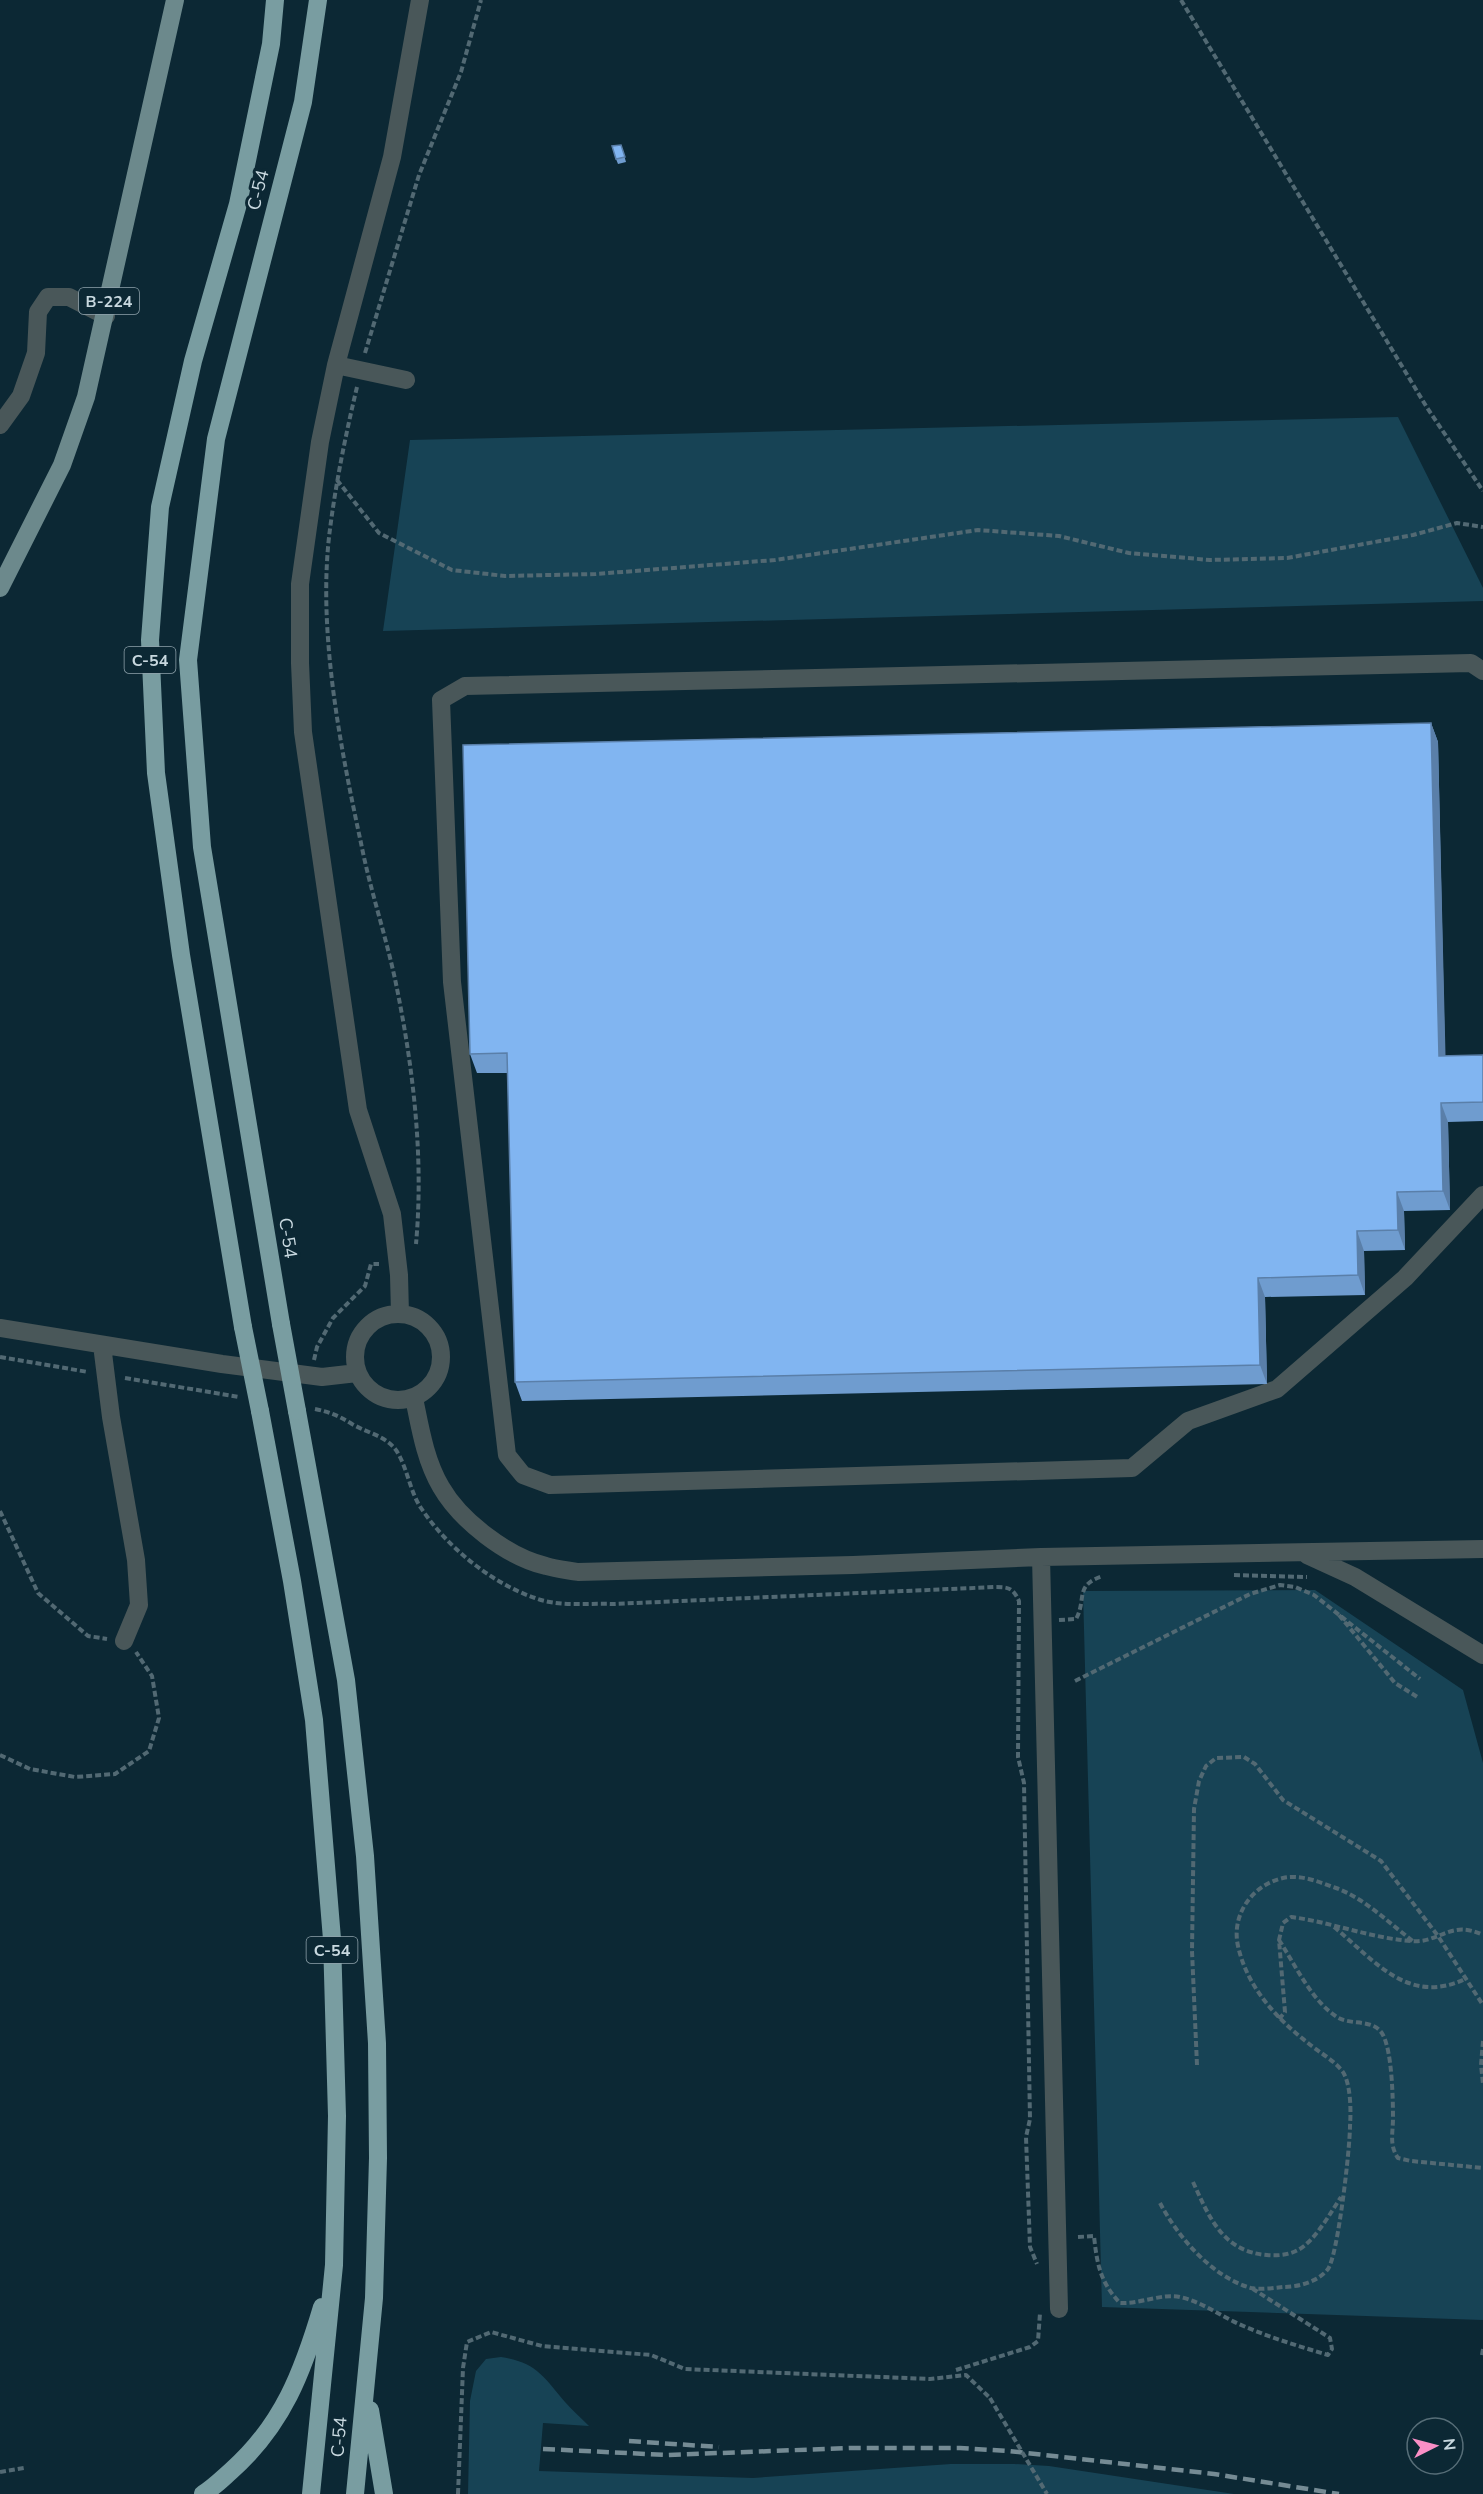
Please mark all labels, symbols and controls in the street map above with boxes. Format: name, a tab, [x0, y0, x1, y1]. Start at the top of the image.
street label: C-54	[241, 167, 275, 213]
road number: B-224	[79, 288, 139, 314]
road number: C-54	[124, 647, 176, 673]
street label: C-54	[273, 1216, 303, 1260]
road number: C-54	[306, 1937, 358, 1963]
street label: C-54	[325, 2415, 353, 2458]
north arrow	[1405, 2416, 1465, 2476]
text: N	[1437, 2437, 1460, 2452]

